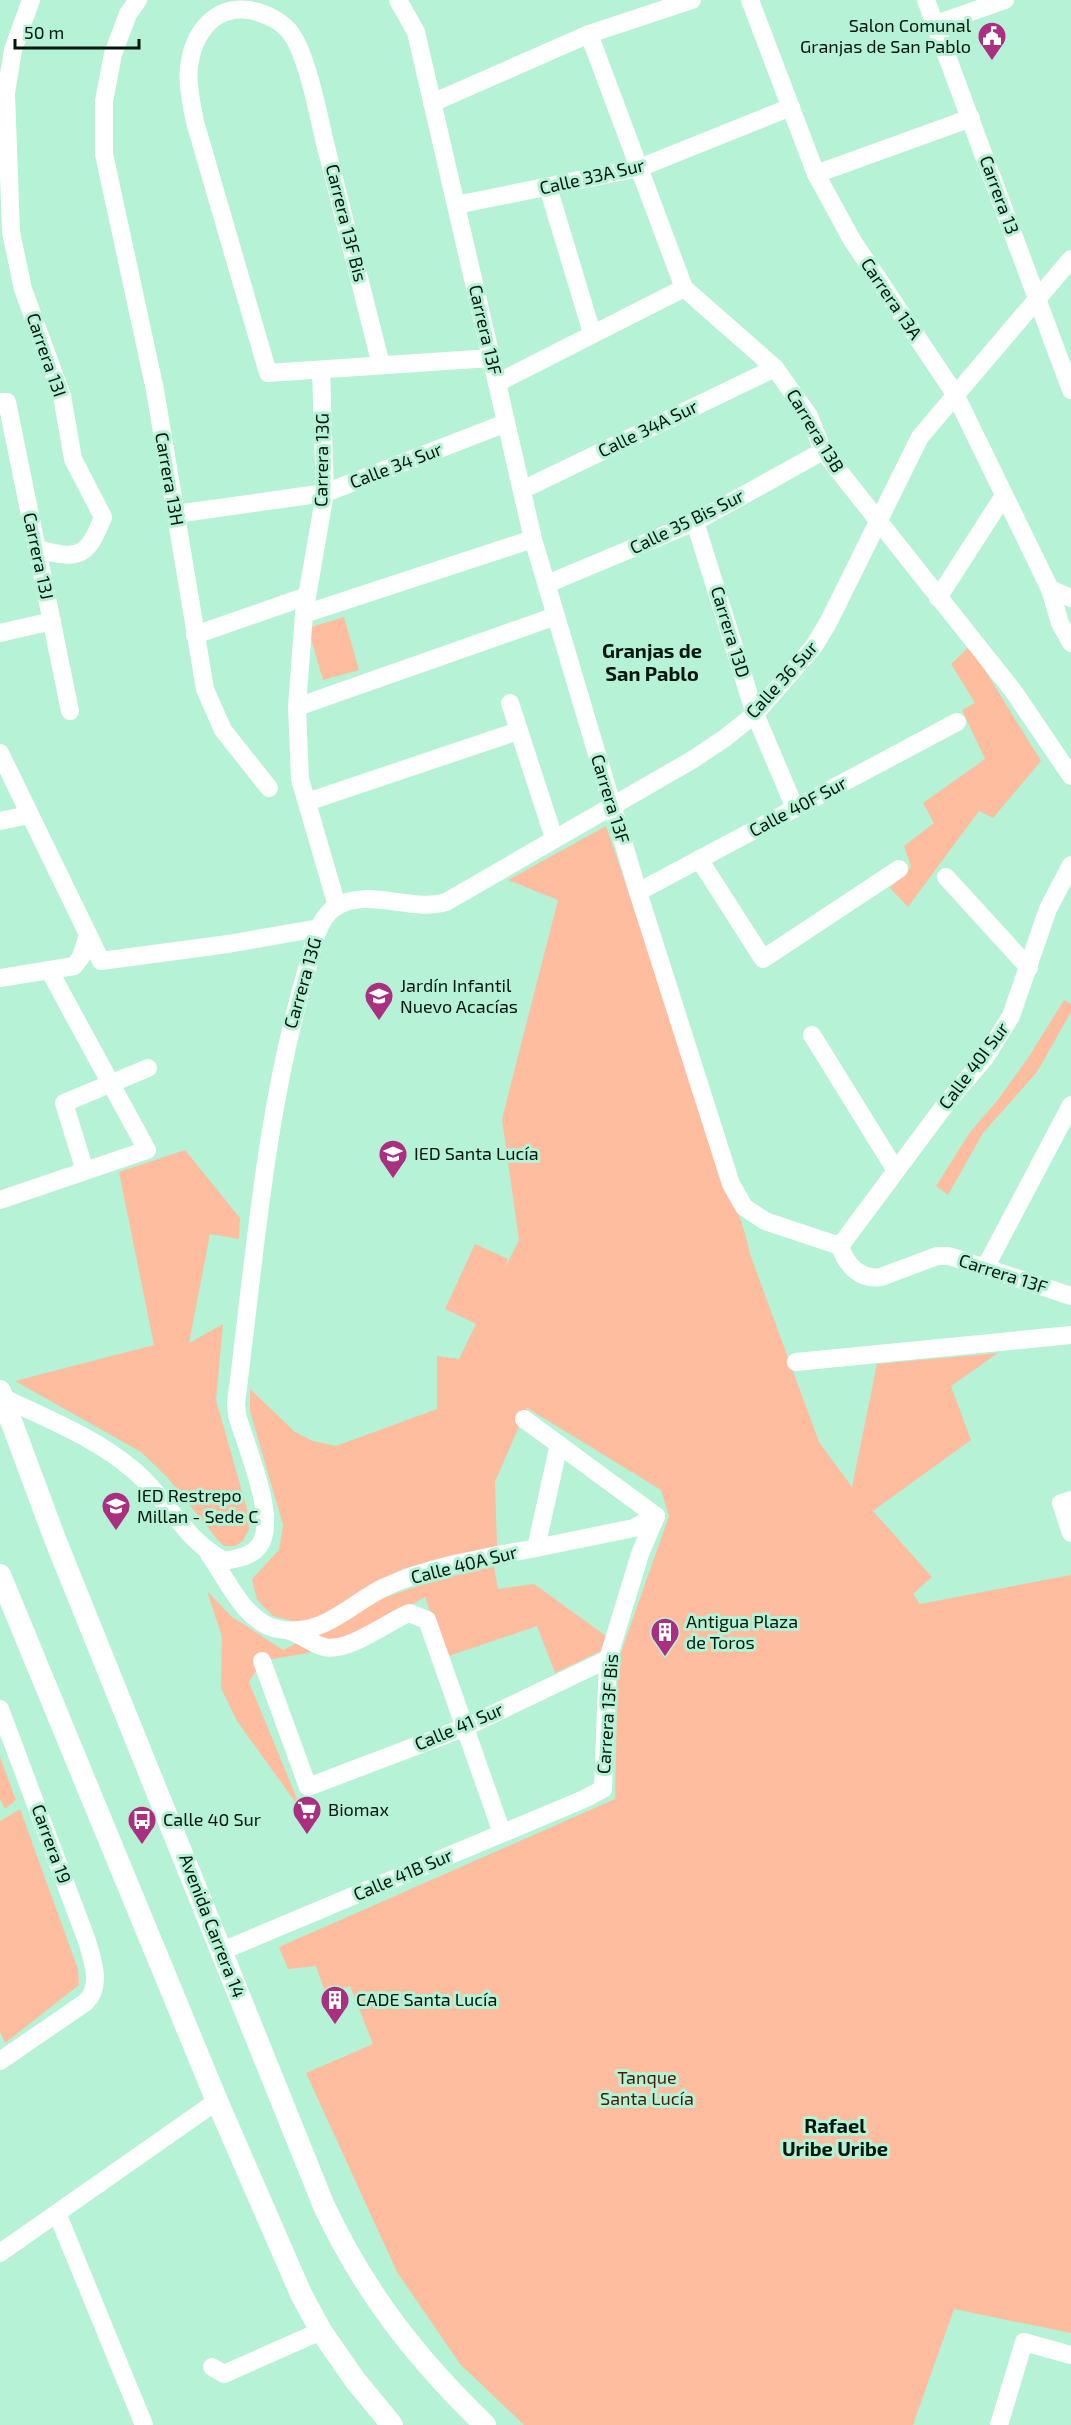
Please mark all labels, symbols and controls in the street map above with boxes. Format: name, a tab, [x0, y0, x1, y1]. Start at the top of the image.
scale bar	[15, 12, 140, 50]
place label: Salon Comunal Granjas de San Pablo	[800, 14, 972, 57]
public building icon: Salon Comunal Granjas de San Pablo	[976, 20, 1008, 62]
text: 50 m	[24, 21, 64, 43]
street label: Carrera 13	[976, 152, 1024, 237]
street label: Calle 33A Sur	[537, 153, 646, 199]
street label: Carrera 13F Bis	[322, 162, 372, 284]
street label: Carrera 13A	[857, 254, 928, 344]
street label: Carrera 13F	[465, 282, 507, 377]
street label: Carrera 13I	[22, 310, 72, 399]
street label: Carrera 13B	[782, 385, 849, 476]
street label: Calle 34A Sur	[594, 395, 701, 462]
street label: Carrera 13G	[309, 413, 333, 507]
street label: Carrera 13H	[151, 430, 189, 527]
street label: Calle 34 Sur	[346, 437, 445, 493]
street label: Calle 35 Bis Sur	[626, 484, 747, 558]
street label: Carrera 13J	[19, 510, 59, 601]
street label: Carrera 13D	[707, 583, 755, 680]
street label: Calle 36 Sur	[741, 636, 822, 723]
district label: Granjas de San Pablo	[602, 638, 702, 685]
street label: Carrera 13F	[587, 752, 635, 846]
street label: Calle 40F Sur	[745, 771, 850, 841]
street label: Carrera 13G	[279, 935, 326, 1031]
place label: Jardín Infantil Nuevo Acacías	[400, 974, 518, 1017]
school or university icon: Jardín Infantil Nuevo Acacías	[363, 980, 395, 1022]
street label: Calle 40I Sur	[933, 1018, 1013, 1113]
school or university icon: IED Santa Lucía	[377, 1138, 409, 1180]
place label: IED Santa Lucía	[414, 1142, 539, 1164]
street label: Carrera 13F	[956, 1248, 1051, 1298]
place label: IED Restrepo Millan - Sede C	[137, 1484, 258, 1527]
school or university icon: IED Restrepo Millan - Sede C	[100, 1490, 132, 1532]
street label: Calle 40A Sur	[408, 1540, 519, 1588]
place label: Antigua Plaza de Toros	[686, 1610, 798, 1653]
building icon: Antigua Plaza de Toros	[649, 1616, 681, 1658]
street label: Carrera 13F Bis	[592, 1653, 622, 1775]
street label: Calle 41 Sur	[411, 1698, 506, 1755]
supermarket icon: Biomax	[291, 1794, 323, 1836]
place label: Biomax	[328, 1798, 389, 1820]
street label: Carrera 19	[27, 1801, 76, 1886]
bus stop icon: Calle 40 Sur	[126, 1804, 158, 1846]
place label: Calle 40 Sur	[163, 1808, 261, 1830]
street label: Calle 41B Sur	[350, 1843, 455, 1905]
street label: Avenida Carrera 14	[175, 1851, 251, 2001]
building icon: CADE Santa Lucía	[319, 1984, 351, 2026]
place label: CADE Santa Lucía	[356, 1988, 497, 2010]
park label: Tanque Santa Lucía	[600, 2066, 694, 2109]
district label: Rafael Uribe Uribe	[782, 2113, 888, 2160]

